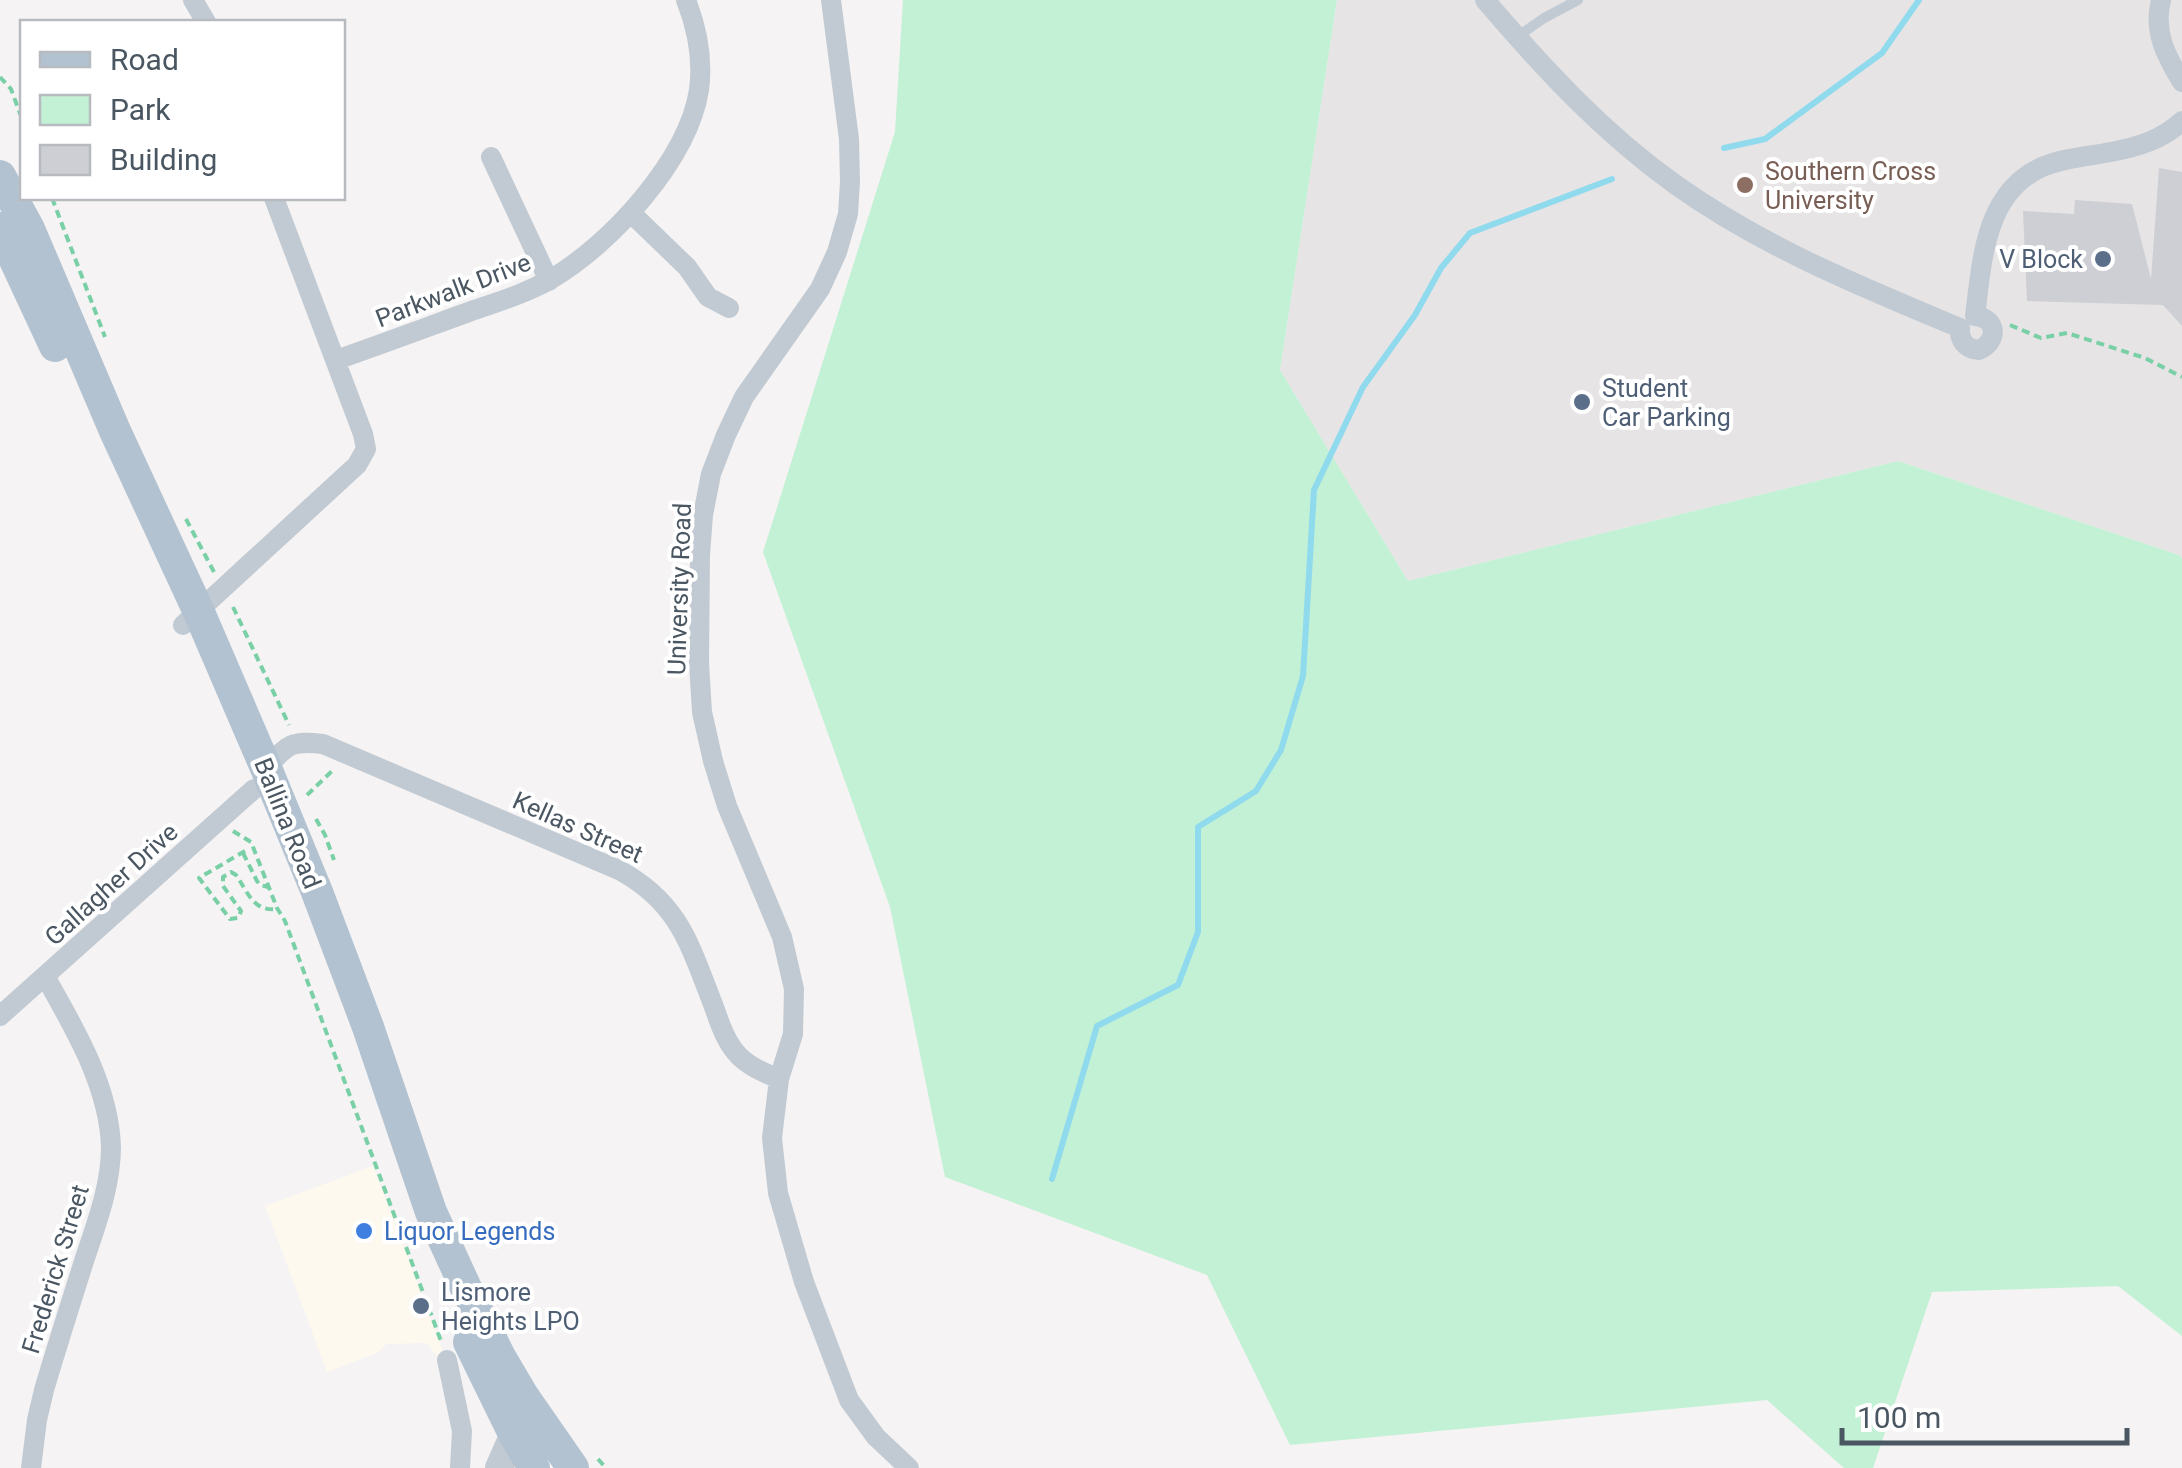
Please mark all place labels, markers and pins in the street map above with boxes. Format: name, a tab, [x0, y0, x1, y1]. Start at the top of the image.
place label: Southern Cross University	[1765, 157, 1936, 215]
marker: Southern Cross University	[1734, 174, 1756, 196]
place label: V Block	[1999, 245, 2083, 274]
marker: V Block	[2092, 248, 2114, 270]
place label: Student Car Parking	[1602, 374, 1731, 432]
marker: Student Car Parking	[1571, 391, 1593, 413]
place label: Liquor Legends	[384, 1217, 555, 1246]
marker: Liquor Legends	[353, 1220, 375, 1242]
place label: Lismore Heights LPO	[441, 1278, 580, 1336]
marker: Lismore Heights LPO	[410, 1295, 432, 1317]

